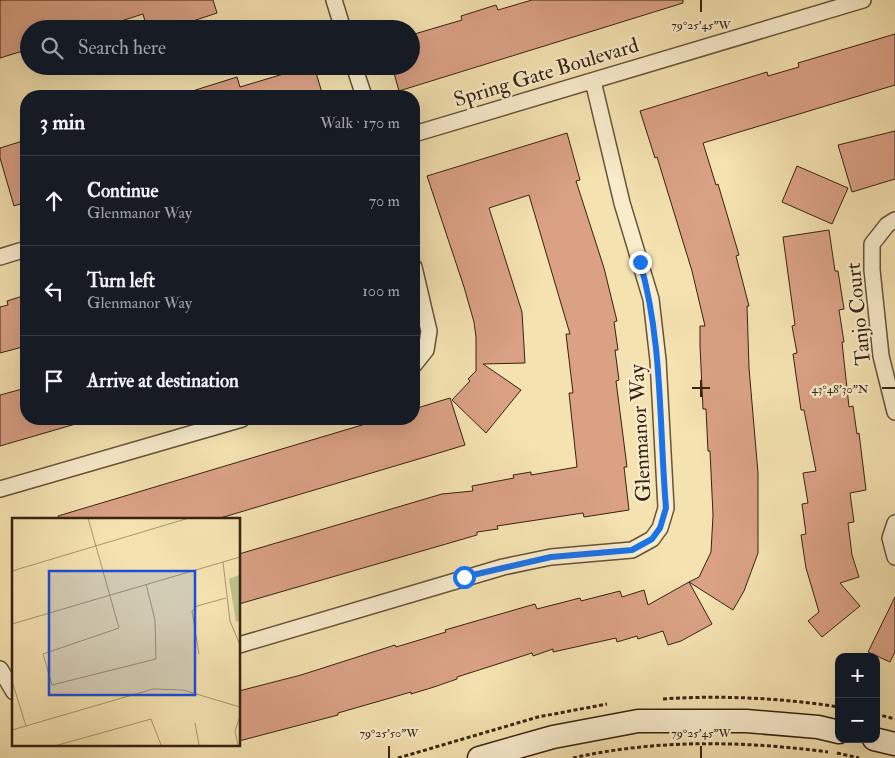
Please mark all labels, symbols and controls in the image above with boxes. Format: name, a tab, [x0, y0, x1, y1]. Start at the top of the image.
text: 79°25'45"W	[671, 18, 732, 33]
search box	[20, 20, 420, 75]
street label: Spring Gate Boulevard	[450, 31, 643, 113]
icon: search	[38, 34, 66, 62]
text: Search here	[78, 36, 166, 60]
text: 3 min	[40, 109, 85, 136]
text: Walk · 170 m	[320, 113, 400, 133]
text: Continue	[87, 179, 158, 203]
icon: ahead	[40, 187, 68, 215]
text: 70 m	[369, 191, 400, 211]
text: Glenmanor Way	[87, 203, 192, 223]
route end	[629, 251, 652, 274]
street label: Tanjo Court	[840, 261, 877, 367]
text: Turn left	[87, 269, 155, 293]
icon: left	[40, 277, 68, 305]
text: 100 m	[362, 281, 400, 301]
text: Glenmanor Way	[87, 293, 192, 313]
street label: Glenmanor Way	[623, 363, 658, 502]
icon: arrive	[40, 367, 68, 395]
text: Arrive at destination	[87, 369, 239, 393]
text: 43°48'30"N	[811, 382, 869, 397]
inset map	[12, 518, 240, 746]
route start	[453, 566, 476, 589]
map controls	[835, 653, 880, 743]
button: +	[835, 653, 880, 698]
button: −	[835, 698, 880, 743]
text: 79°25'50"W	[359, 726, 419, 741]
text: 79°25'45"W	[671, 726, 732, 741]

